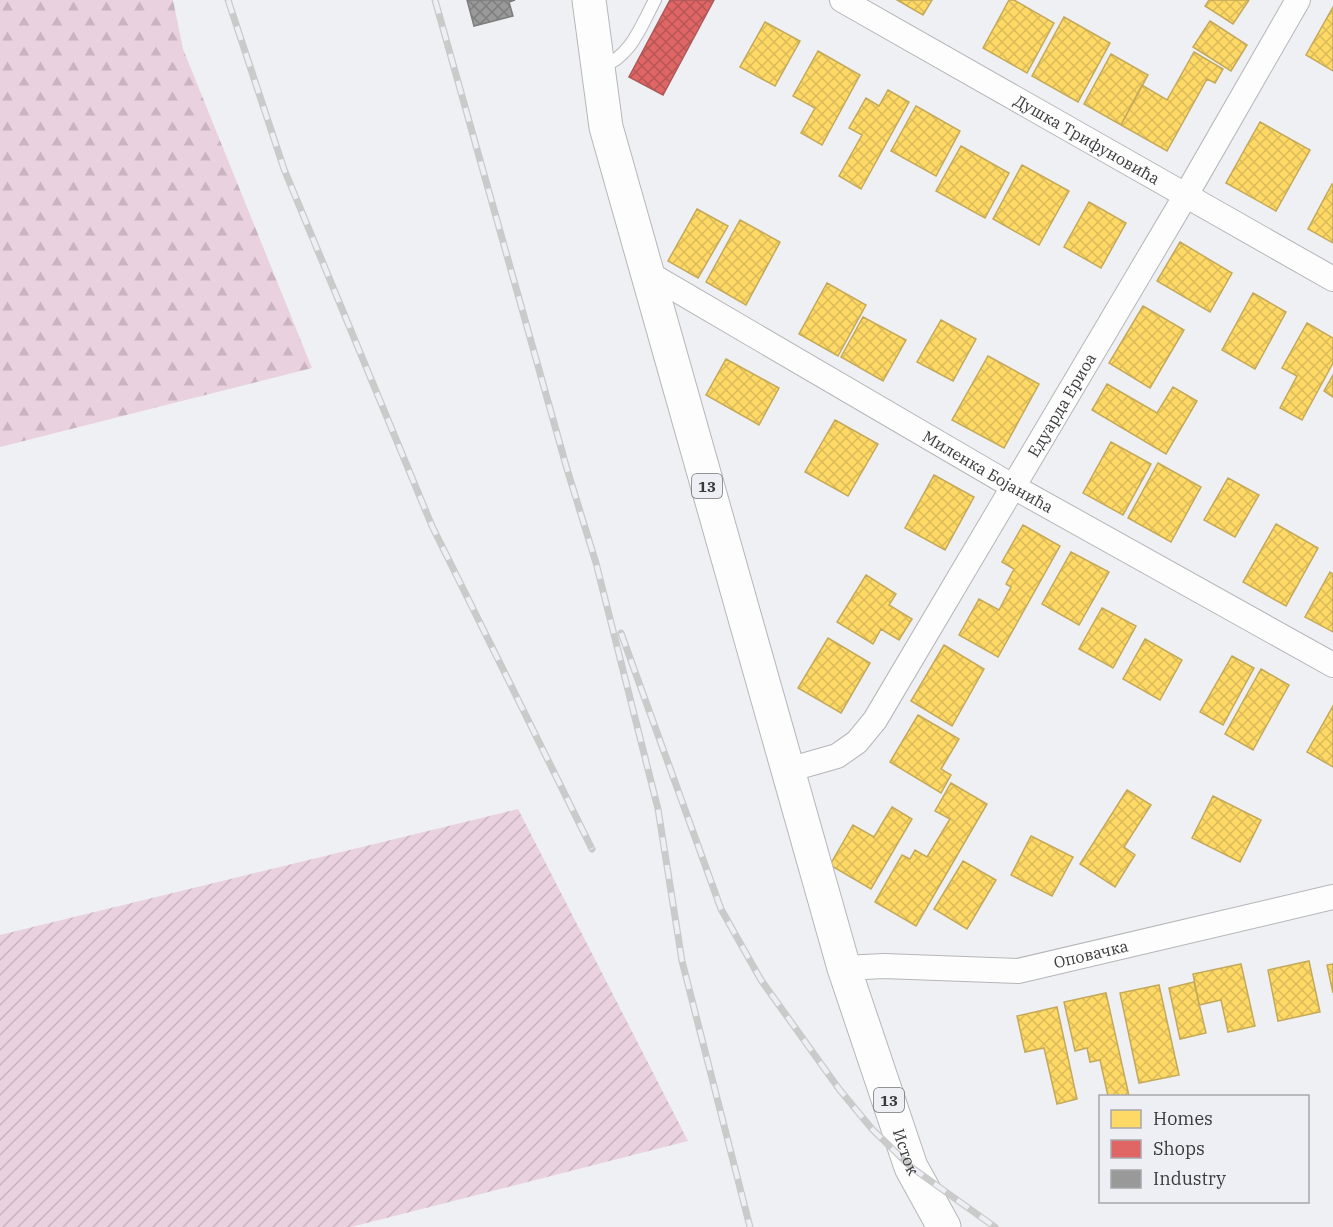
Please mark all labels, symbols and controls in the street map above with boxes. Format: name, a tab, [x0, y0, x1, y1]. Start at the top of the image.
street label: Душка Трифуновића	[1011, 90, 1164, 189]
street label: Едуарда Ериоа	[1023, 349, 1100, 461]
street label: Миленка Бојанића	[919, 426, 1057, 517]
road number: 13	[692, 474, 722, 498]
street label: Оповачка	[1051, 935, 1131, 972]
road number: 13	[874, 1088, 904, 1112]
legend	[1099, 1095, 1309, 1203]
text: Homes	[1153, 1107, 1213, 1130]
street label: Исток	[889, 1126, 924, 1179]
text: Shops	[1153, 1137, 1205, 1160]
text: Industry	[1153, 1167, 1226, 1190]

